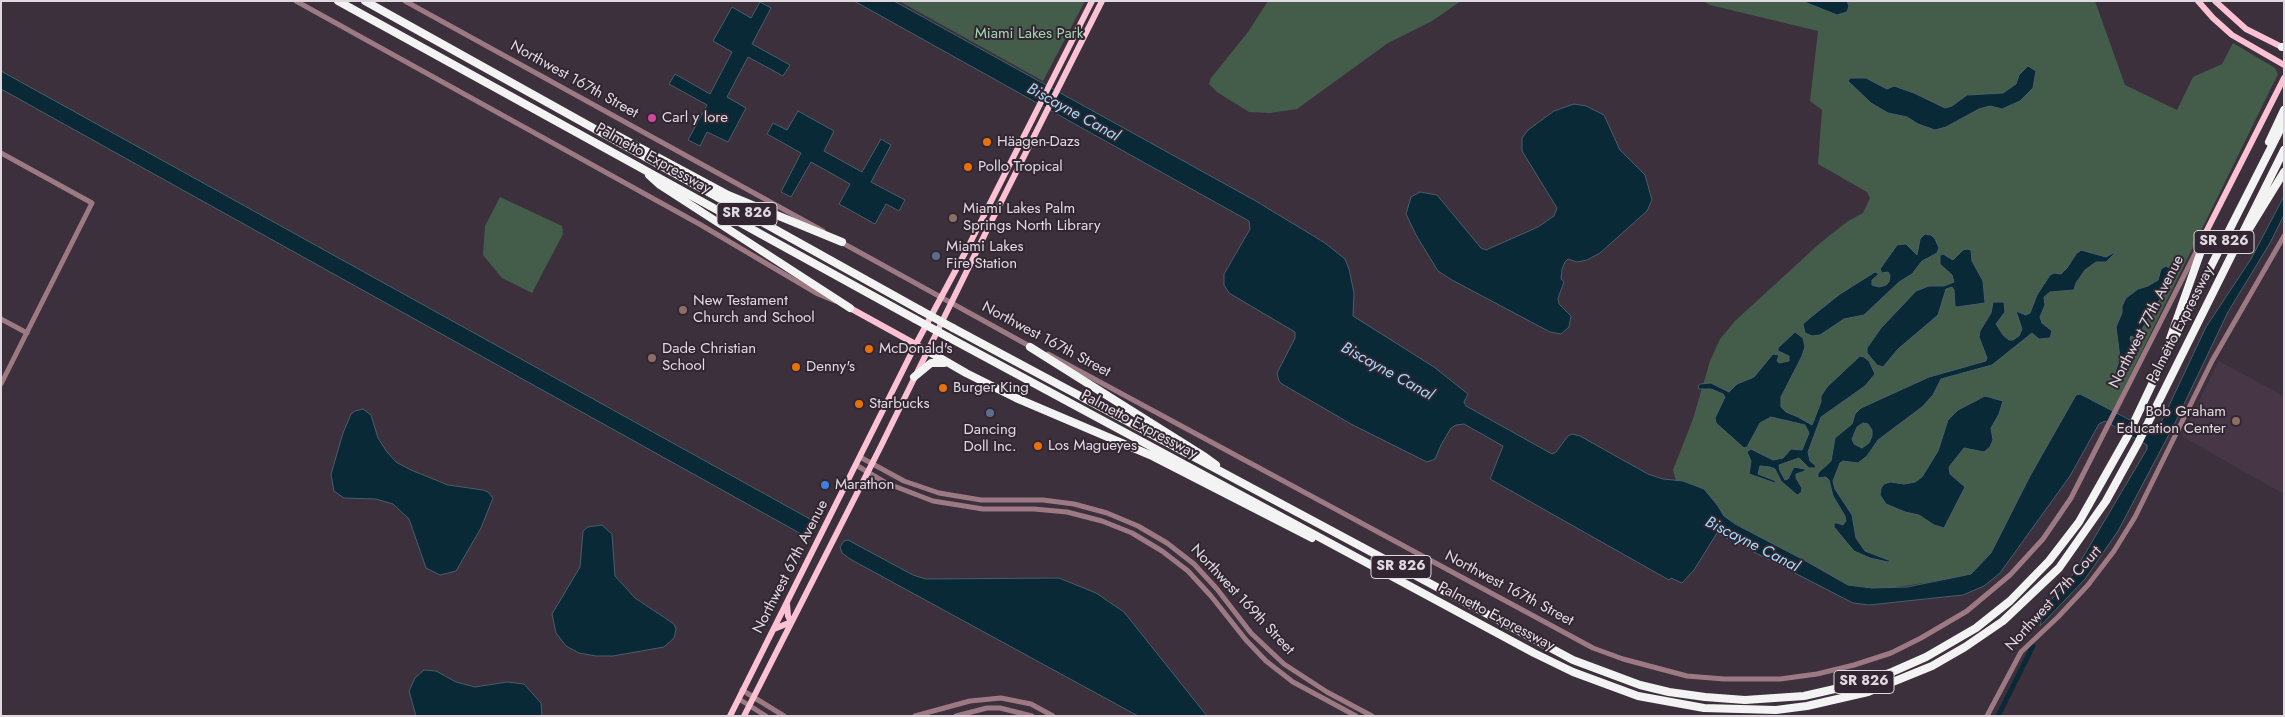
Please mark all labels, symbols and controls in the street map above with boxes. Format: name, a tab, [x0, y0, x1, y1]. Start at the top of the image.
park label: Miami Lakes Park	[975, 25, 1083, 43]
street label: Northwest 167th Street	[507, 37, 641, 123]
water label: Biscayne Canal	[1023, 80, 1123, 146]
place label: Carl y lore	[662, 109, 728, 127]
marker: Carl y lore	[646, 112, 658, 124]
street label: Palmetto Expressway	[592, 120, 714, 198]
place label: Häagen-Dazs	[997, 133, 1080, 151]
marker: Häagen-Dazs	[981, 136, 993, 148]
place label: Pollo Tropical	[978, 158, 1063, 176]
marker: Pollo Tropical	[962, 161, 974, 173]
place label: Miami Lakes Palm Springs North Library	[963, 200, 1100, 235]
road number: SR 826	[717, 202, 777, 225]
marker: Miami Lakes Palm Springs North Library	[947, 212, 959, 224]
road number: SR 826	[2194, 230, 2254, 253]
place label: Miami Lakes Fire Station	[946, 238, 1023, 273]
marker: Miami Lakes Fire Station	[930, 250, 942, 262]
street label: Northwest 77th Avenue	[2106, 253, 2188, 391]
street label: Palmetto Expressway	[2144, 263, 2218, 387]
place label: New Testament Church and School	[693, 292, 815, 327]
street label: Northwest 167th Street	[979, 298, 1113, 382]
marker: New Testament Church and School	[677, 304, 689, 316]
water label: Biscayne Canal	[1337, 339, 1437, 405]
place label: Dade Christian School	[662, 340, 756, 375]
place label: McDonald's	[879, 340, 953, 358]
marker: McDonald's	[863, 343, 875, 355]
marker: Dade Christian School	[646, 352, 658, 364]
place label: Denny's	[806, 358, 855, 376]
marker: Denny's	[790, 361, 802, 373]
place label: Burger King	[953, 379, 1029, 397]
marker: Burger King	[937, 382, 949, 394]
street label: Palmetto Expressway	[1078, 387, 1200, 463]
place label: Starbucks	[869, 395, 929, 413]
marker: Starbucks	[853, 398, 865, 410]
place label: Bob Graham Education Center	[2117, 403, 2226, 438]
marker: Dancing Doll Inc.	[984, 407, 996, 419]
marker: Bob Graham Education Center	[2230, 415, 2242, 427]
place label: Dancing Doll Inc.	[963, 421, 1017, 456]
place label: Los Magueyes	[1048, 437, 1137, 455]
marker: Los Magueyes	[1032, 440, 1044, 452]
place label: Marathon	[835, 476, 894, 494]
marker: Marathon	[819, 479, 831, 491]
street label: Northwest 67th Avenue	[750, 497, 832, 637]
water label: Biscayne Canal	[1702, 513, 1802, 577]
street label: Northwest 169th Street	[1186, 541, 1298, 659]
street label: Northwest 77th Court	[2002, 543, 2106, 655]
street label: Northwest 167th Street	[1442, 547, 1576, 631]
road number: SR 826	[1371, 556, 1431, 578]
street label: Palmetto Expressway	[1435, 579, 1557, 655]
road number: SR 826	[1834, 670, 1894, 694]

